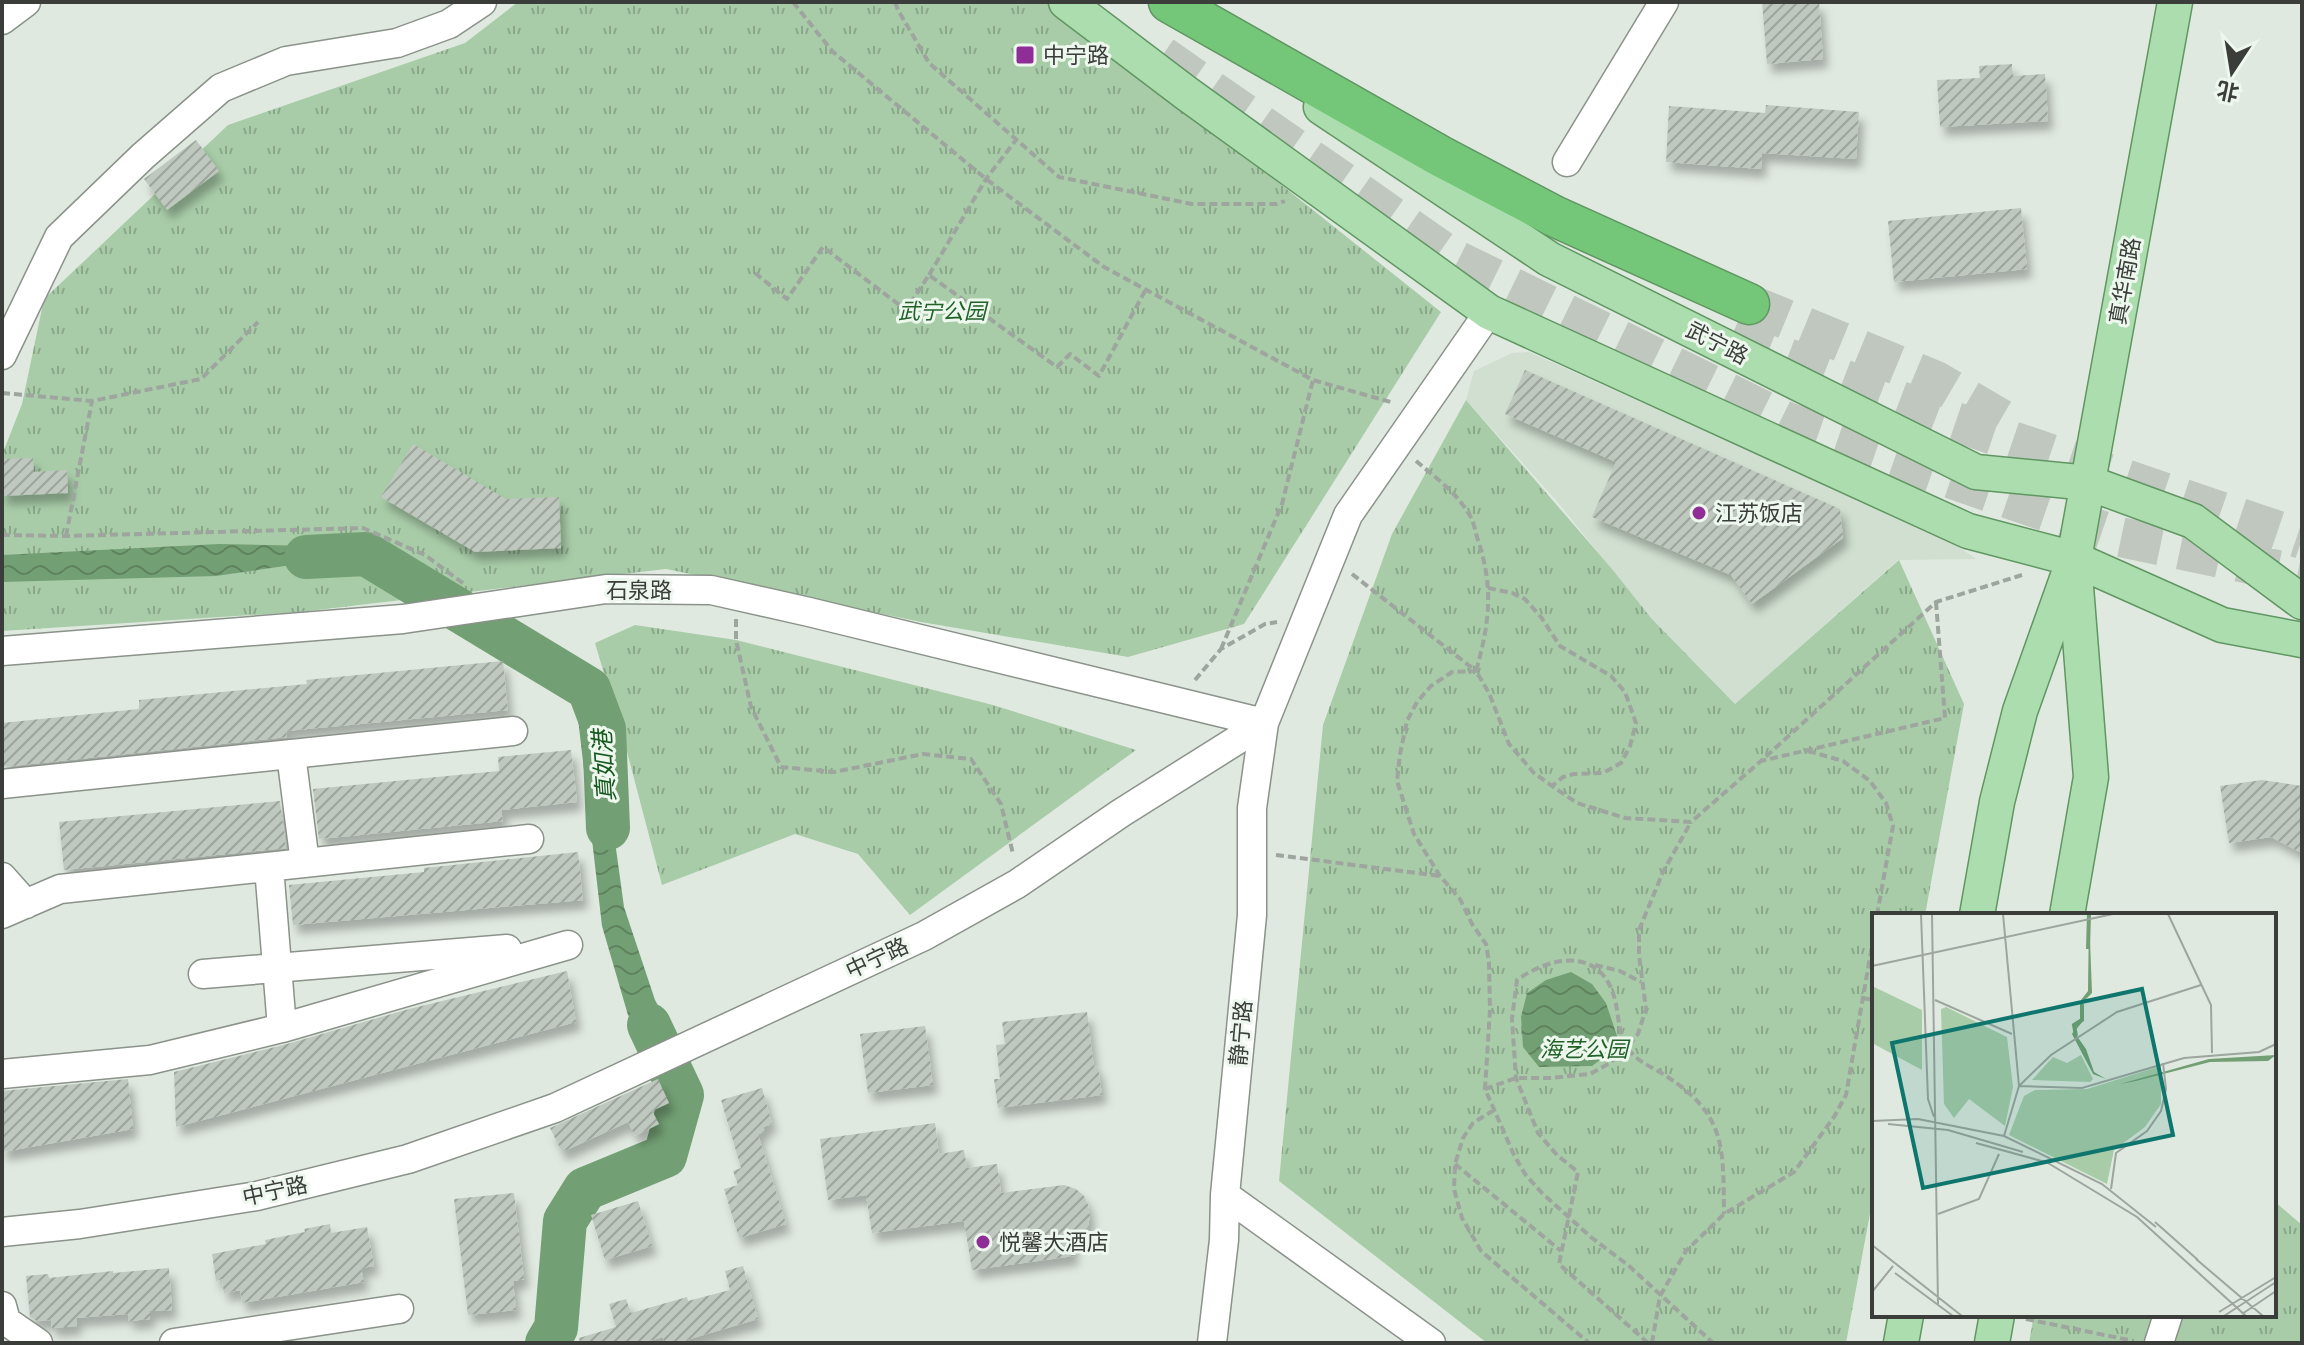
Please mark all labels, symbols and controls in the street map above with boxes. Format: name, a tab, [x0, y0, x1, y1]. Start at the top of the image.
north arrow	[2192, 32, 2272, 112]
place label: 中宁路	[1043, 43, 1109, 68]
marker: 中宁路	[1014, 44, 1036, 66]
text: 北	[2215, 77, 2241, 106]
street label: 真华南路	[2105, 235, 2145, 327]
park label: 武宁公园	[898, 299, 989, 324]
street label: 武宁路	[1682, 317, 1752, 369]
place label: 江苏饭店	[1715, 501, 1803, 526]
marker: 江苏饭店	[1690, 504, 1708, 522]
street label: 石泉路	[606, 578, 672, 603]
water label: 真如港	[588, 726, 620, 803]
inset map	[1872, 913, 2276, 1317]
street label: 中宁路	[842, 933, 912, 983]
street label: 静宁路	[1226, 999, 1256, 1067]
park label: 海艺公园	[1540, 1037, 1631, 1062]
street label: 中宁路	[240, 1172, 310, 1210]
place label: 悦馨大酒店	[999, 1230, 1109, 1255]
marker: 悦馨大酒店	[974, 1233, 992, 1251]

